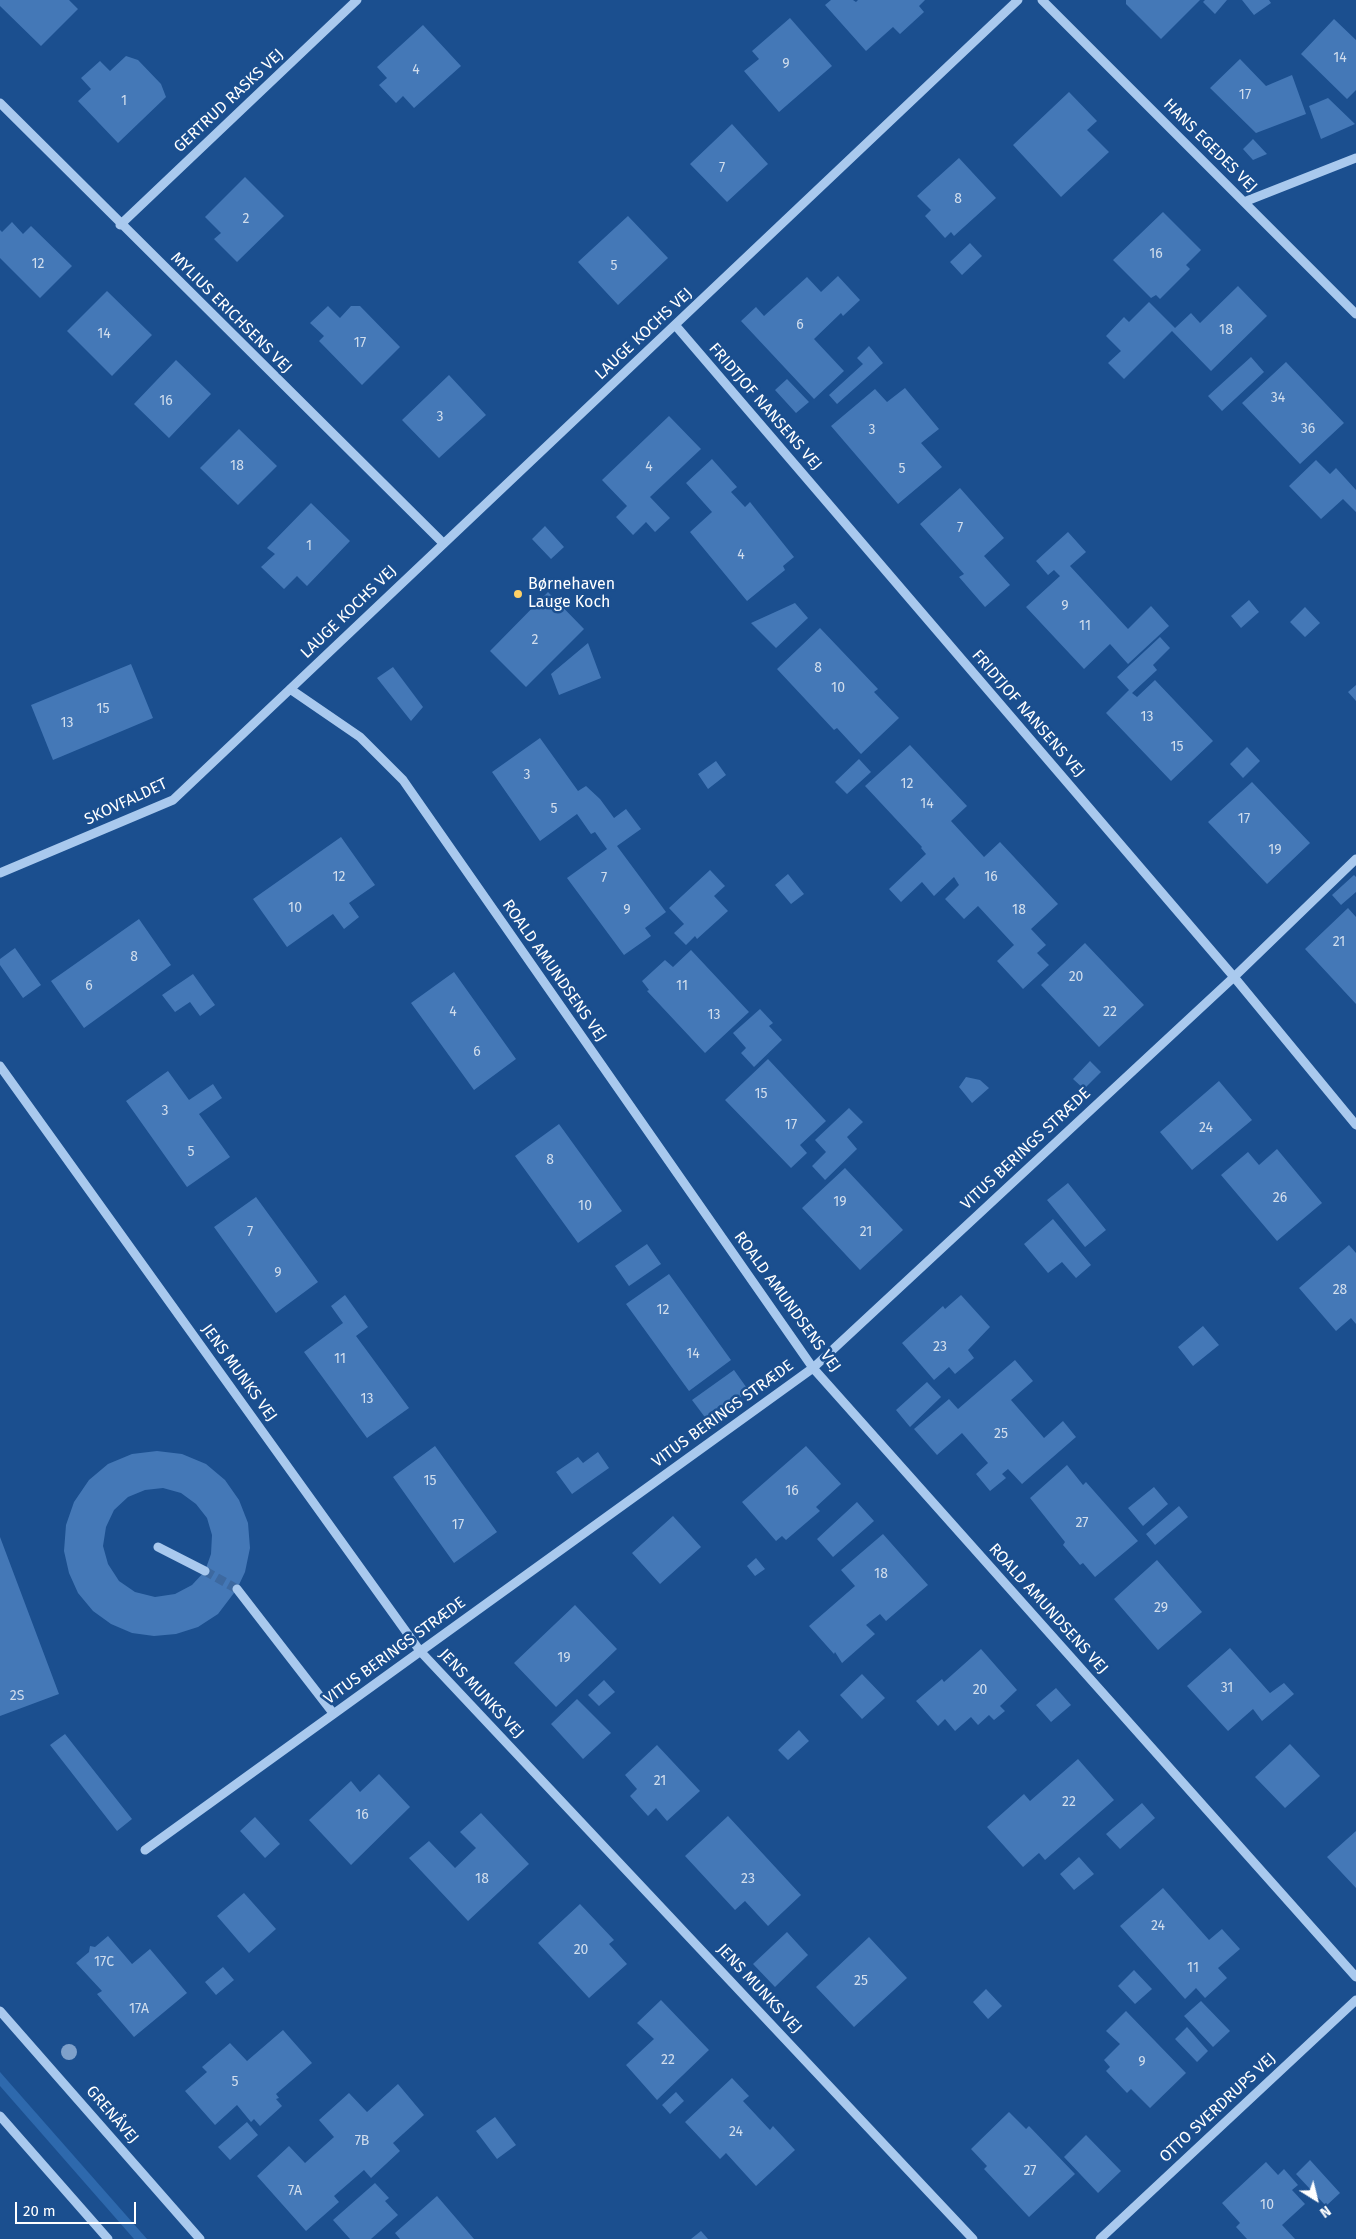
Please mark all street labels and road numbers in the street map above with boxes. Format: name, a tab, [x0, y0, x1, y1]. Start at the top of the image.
street label: GERTRUD RASKS VEJ	[170, 45, 288, 157]
street label: HANS EGEDES VEJ	[1159, 95, 1261, 197]
street label: MYLIUS ERICHSENS VEJ	[166, 248, 296, 378]
street label: LAUGE KOCHS VEJ	[591, 284, 697, 384]
street label: FRIDTJOF NANSENS VEJ	[704, 339, 826, 475]
street label: LAUGE KOCHS VEJ	[297, 561, 401, 663]
street label: FRIDTJOF NANSENS VEJ	[967, 646, 1089, 782]
street label: SKOVFALDET	[82, 774, 170, 830]
street label: ROALD AMUNDSENS VEJ	[498, 896, 610, 1046]
street label: VITUS BERINGS STRÆDE	[957, 1084, 1095, 1214]
street label: ROALD AMUNDSENS VEJ	[730, 1228, 844, 1376]
street label: JENS MUNKS VEJ	[197, 1321, 281, 1425]
street label: VITUS BERINGS STRÆDE	[648, 1356, 798, 1472]
street label: ROALD AMUNDSENS VEJ	[984, 1540, 1112, 1678]
street label: VITUS BERINGS STRÆDE	[320, 1593, 470, 1709]
street label: JENS MUNKS VEJ	[435, 1645, 527, 1743]
street label: JENS MUNKS VEJ	[713, 1940, 805, 2038]
street label: OTTO SVERDRUPS VEJ	[1156, 2049, 1280, 2167]
street label: GRENÅVEJ	[82, 2082, 142, 2148]

